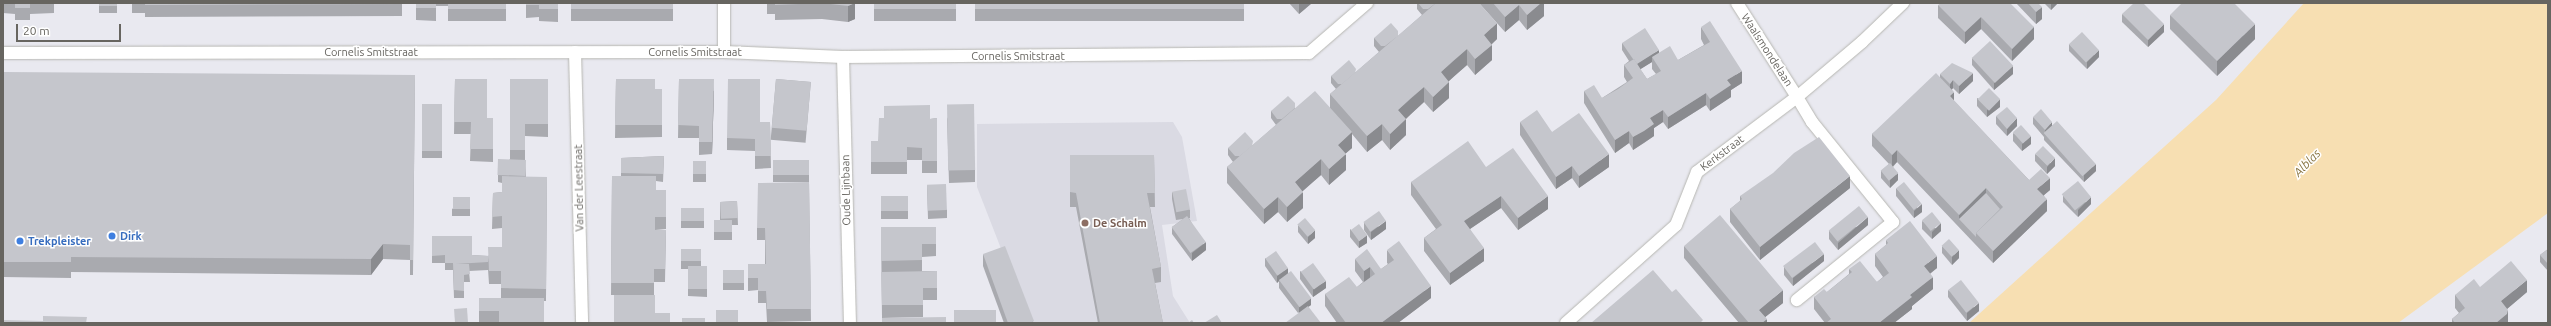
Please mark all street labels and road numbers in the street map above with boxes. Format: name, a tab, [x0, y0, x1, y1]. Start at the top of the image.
street label: Waalsmondelaan	[1739, 11, 1795, 89]
street label: Cornelis Smitstraat	[324, 45, 418, 59]
street label: Cornelis Smitstraat	[648, 45, 742, 59]
street label: Cornelis Smitstraat	[971, 49, 1065, 63]
street label: Kerkstraat	[1698, 132, 1746, 174]
street label: Van der Leestraat	[572, 144, 586, 232]
street label: Oude Lijnbaan	[839, 154, 853, 226]

